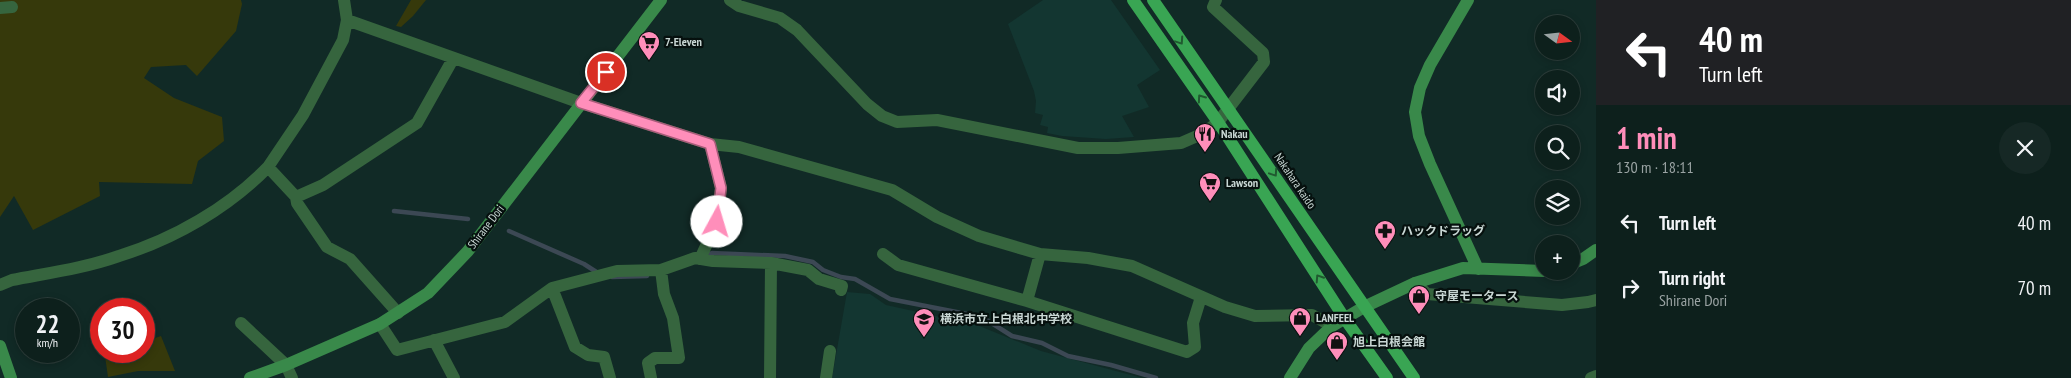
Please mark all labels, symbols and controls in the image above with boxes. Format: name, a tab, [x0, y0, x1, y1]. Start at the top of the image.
north arrow	[1535, 15, 1580, 60]
map controls	[1535, 15, 1580, 280]
text: 40 m	[1699, 16, 1763, 62]
icon: left	[1616, 20, 1681, 85]
supermarket icon: 7-Eleven	[637, 30, 661, 61]
place label: 7-Eleven	[665, 34, 702, 49]
one-way arrow	[1174, 35, 1183, 44]
pin	[585, 51, 627, 93]
icon: arrive	[592, 58, 620, 86]
text: Turn left	[1699, 60, 1763, 88]
button: sound	[1535, 70, 1580, 115]
one-way arrow	[1198, 94, 1207, 104]
text: 1 min	[1616, 118, 1677, 157]
restaurant icon: Nakau	[1193, 122, 1217, 153]
button: close	[1999, 122, 2051, 174]
button: search	[1535, 125, 1580, 170]
place label: Nakau	[1221, 126, 1248, 141]
street label: Nakahara kaido	[1271, 150, 1319, 211]
text: 130 m · 18:11	[1616, 157, 1694, 177]
one-way arrow	[1268, 168, 1277, 177]
supermarket icon: Lawson	[1198, 171, 1222, 202]
place label: Lawson	[1226, 175, 1258, 190]
button: layers	[1535, 180, 1580, 225]
position arrow	[690, 195, 742, 247]
street label: Shirane Dori	[464, 202, 507, 252]
icon: left	[1616, 209, 1644, 237]
text: Turn left	[1659, 211, 1716, 235]
text: 40 m	[2018, 211, 2051, 235]
pharmacy icon: ハックドラッグ	[1373, 219, 1397, 250]
place label: ハックドラッグ	[1401, 223, 1485, 238]
button: +	[1535, 235, 1580, 280]
text: Turn right	[1659, 266, 1725, 290]
one-way arrow	[1316, 274, 1325, 284]
icon: right	[1616, 274, 1644, 302]
text: 70 m	[2018, 276, 2051, 300]
shop icon: 守屋モータース	[1407, 284, 1431, 315]
place label: 守屋モータース	[1435, 288, 1518, 303]
text: Shirane Dori	[1659, 290, 1727, 310]
speed limit sign: 30	[90, 298, 155, 363]
shop icon: LANFEEL	[1288, 306, 1312, 337]
school or university icon: 横浜市立上白根北中学校	[912, 307, 936, 338]
text: 22	[36, 308, 59, 340]
place label: LANFEEL	[1316, 310, 1354, 325]
place label: 横浜市立上白根北中学校	[940, 311, 1072, 326]
shop icon: 旭上白根会館	[1325, 330, 1349, 361]
place label: 旭上白根会館	[1353, 334, 1425, 349]
text: km/h	[37, 335, 58, 350]

